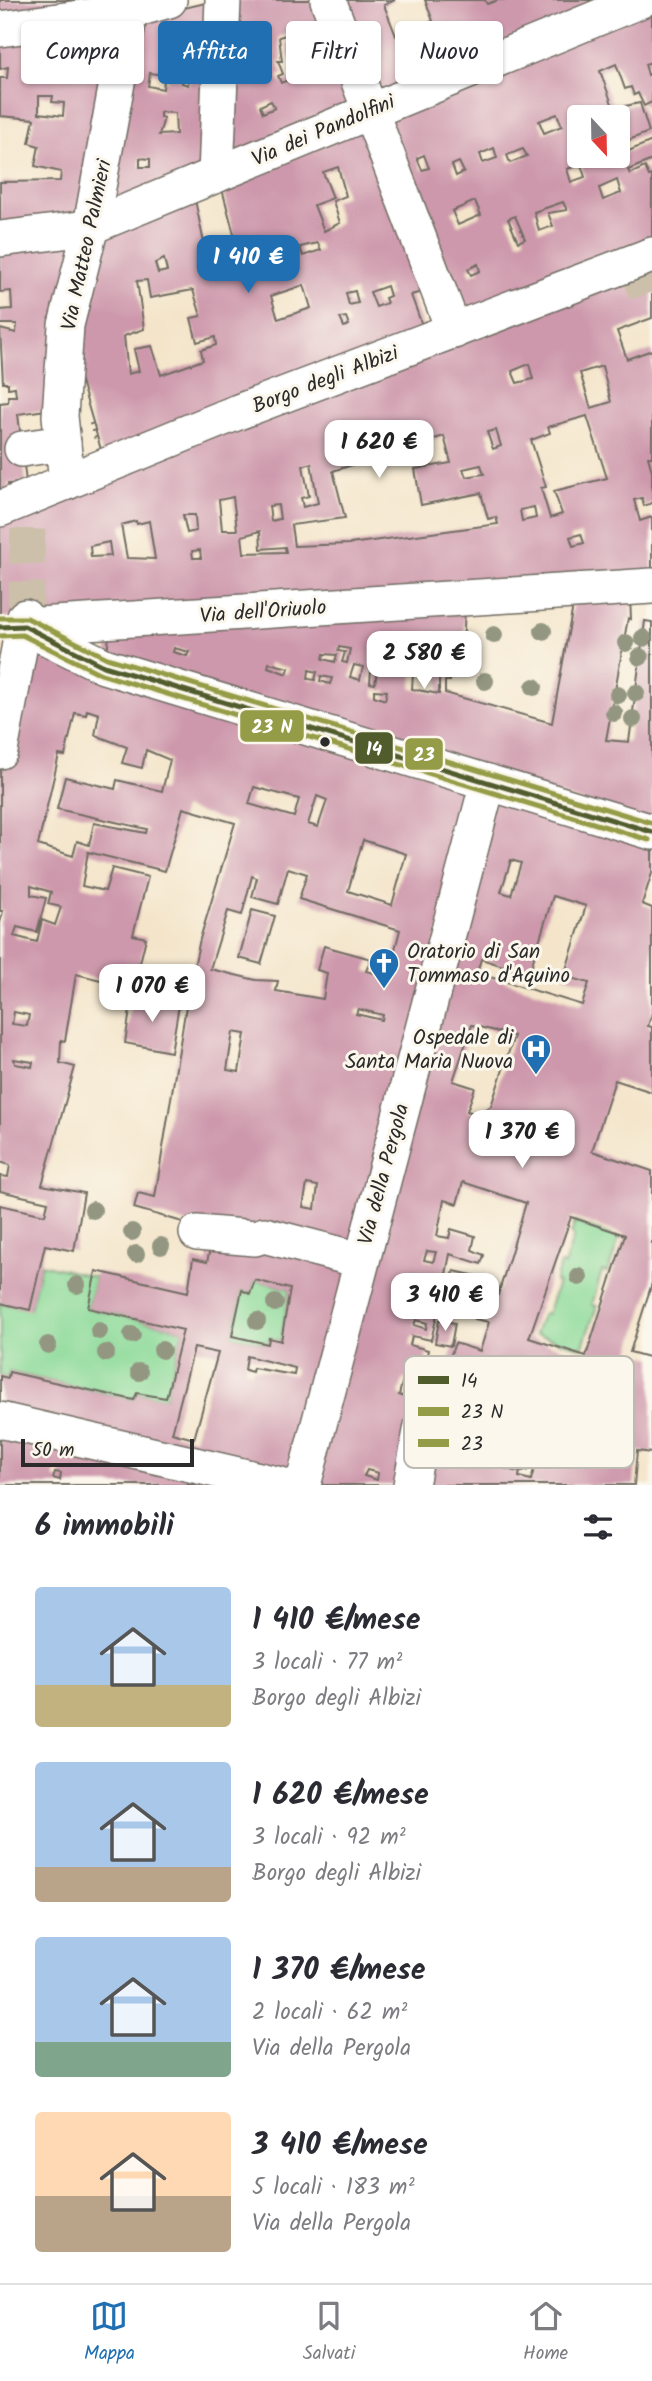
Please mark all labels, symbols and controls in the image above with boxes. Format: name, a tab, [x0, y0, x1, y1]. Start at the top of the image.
chip: Compra	[21, 21, 144, 84]
chip: Affitta	[158, 21, 272, 84]
chip: Filtri	[286, 21, 381, 84]
chip: Nuovo	[395, 21, 503, 84]
street label: Via dei Pandolfini	[247, 86, 401, 176]
north arrow	[567, 105, 630, 168]
map controls	[567, 105, 630, 168]
street label: Via Matteo Palmieri	[53, 156, 122, 334]
pin: 1 410 €	[183, 236, 313, 295]
text: 1 410 €	[213, 240, 283, 276]
street label: Borgo degli Albizi	[248, 337, 404, 423]
pin: 1 620 €	[314, 420, 444, 480]
text: 1 620 €	[341, 425, 417, 461]
street label: Via dell'Oriuolo	[199, 592, 328, 633]
pin: 2 580 €	[359, 632, 489, 691]
text: 2 580 €	[383, 636, 465, 672]
line badge: 23 N	[239, 709, 305, 743]
text: 23 N	[252, 713, 292, 743]
line badge: 14	[354, 731, 394, 765]
unlabelled marker	[318, 735, 332, 749]
text: 14	[366, 735, 383, 765]
line badge: 23	[404, 737, 444, 771]
text: 23	[413, 741, 435, 771]
place label: Oratorio di San Tommaso d'Aquino	[407, 936, 570, 993]
church icon: Oratorio di San Tommaso d'Aquino	[367, 946, 401, 990]
pin: 1 070 €	[87, 964, 217, 1024]
text: 1 070 €	[115, 969, 189, 1005]
place label: Ospedale di Santa Maria Nuova	[345, 1022, 514, 1079]
hospital icon: Ospedale di Santa Maria Nuova	[519, 1032, 553, 1076]
street label: Via della Pergola	[350, 1100, 419, 1249]
pin: 1 370 €	[457, 1110, 587, 1170]
text: 1 370 €	[485, 1115, 559, 1151]
pin: 3 410 €	[380, 1274, 510, 1333]
text: 3 410 €	[407, 1278, 483, 1314]
legend	[404, 1356, 634, 1468]
text: 14	[461, 1367, 477, 1397]
text: 23 N	[461, 1398, 504, 1428]
text: 23	[461, 1430, 483, 1460]
scale bar	[21, 1436, 194, 1468]
text: 50 m	[32, 1436, 74, 1466]
text: 6 immobili	[35, 1503, 174, 1551]
icon: filters	[579, 1508, 617, 1546]
text: 1 410 €/mese	[252, 1597, 420, 1645]
icon: home	[91, 1615, 175, 1699]
text: 3 locali · 77 m²	[252, 1645, 402, 1681]
text: Borgo degli Albizi	[252, 1681, 421, 1717]
text: 1 620 €/mese	[252, 1772, 429, 1820]
icon: home	[91, 1790, 175, 1874]
text: 3 locali · 92 m²	[252, 1820, 406, 1856]
text: Borgo degli Albizi	[252, 1856, 421, 1892]
text: 1 370 €/mese	[252, 1947, 425, 1995]
icon: home	[91, 1965, 175, 2049]
text: 2 locali · 62 m²	[252, 1995, 407, 2031]
text: Via della Pergola	[252, 2031, 411, 2067]
text: 3 410 €/mese	[252, 2122, 428, 2170]
icon: home	[91, 2140, 175, 2224]
text: 5 locali · 183 m²	[252, 2170, 414, 2206]
text: Via della Pergola	[252, 2206, 411, 2242]
tab: Mappa	[84, 2297, 135, 2369]
tab: Salvati	[303, 2297, 355, 2369]
tab: Home	[523, 2297, 568, 2369]

